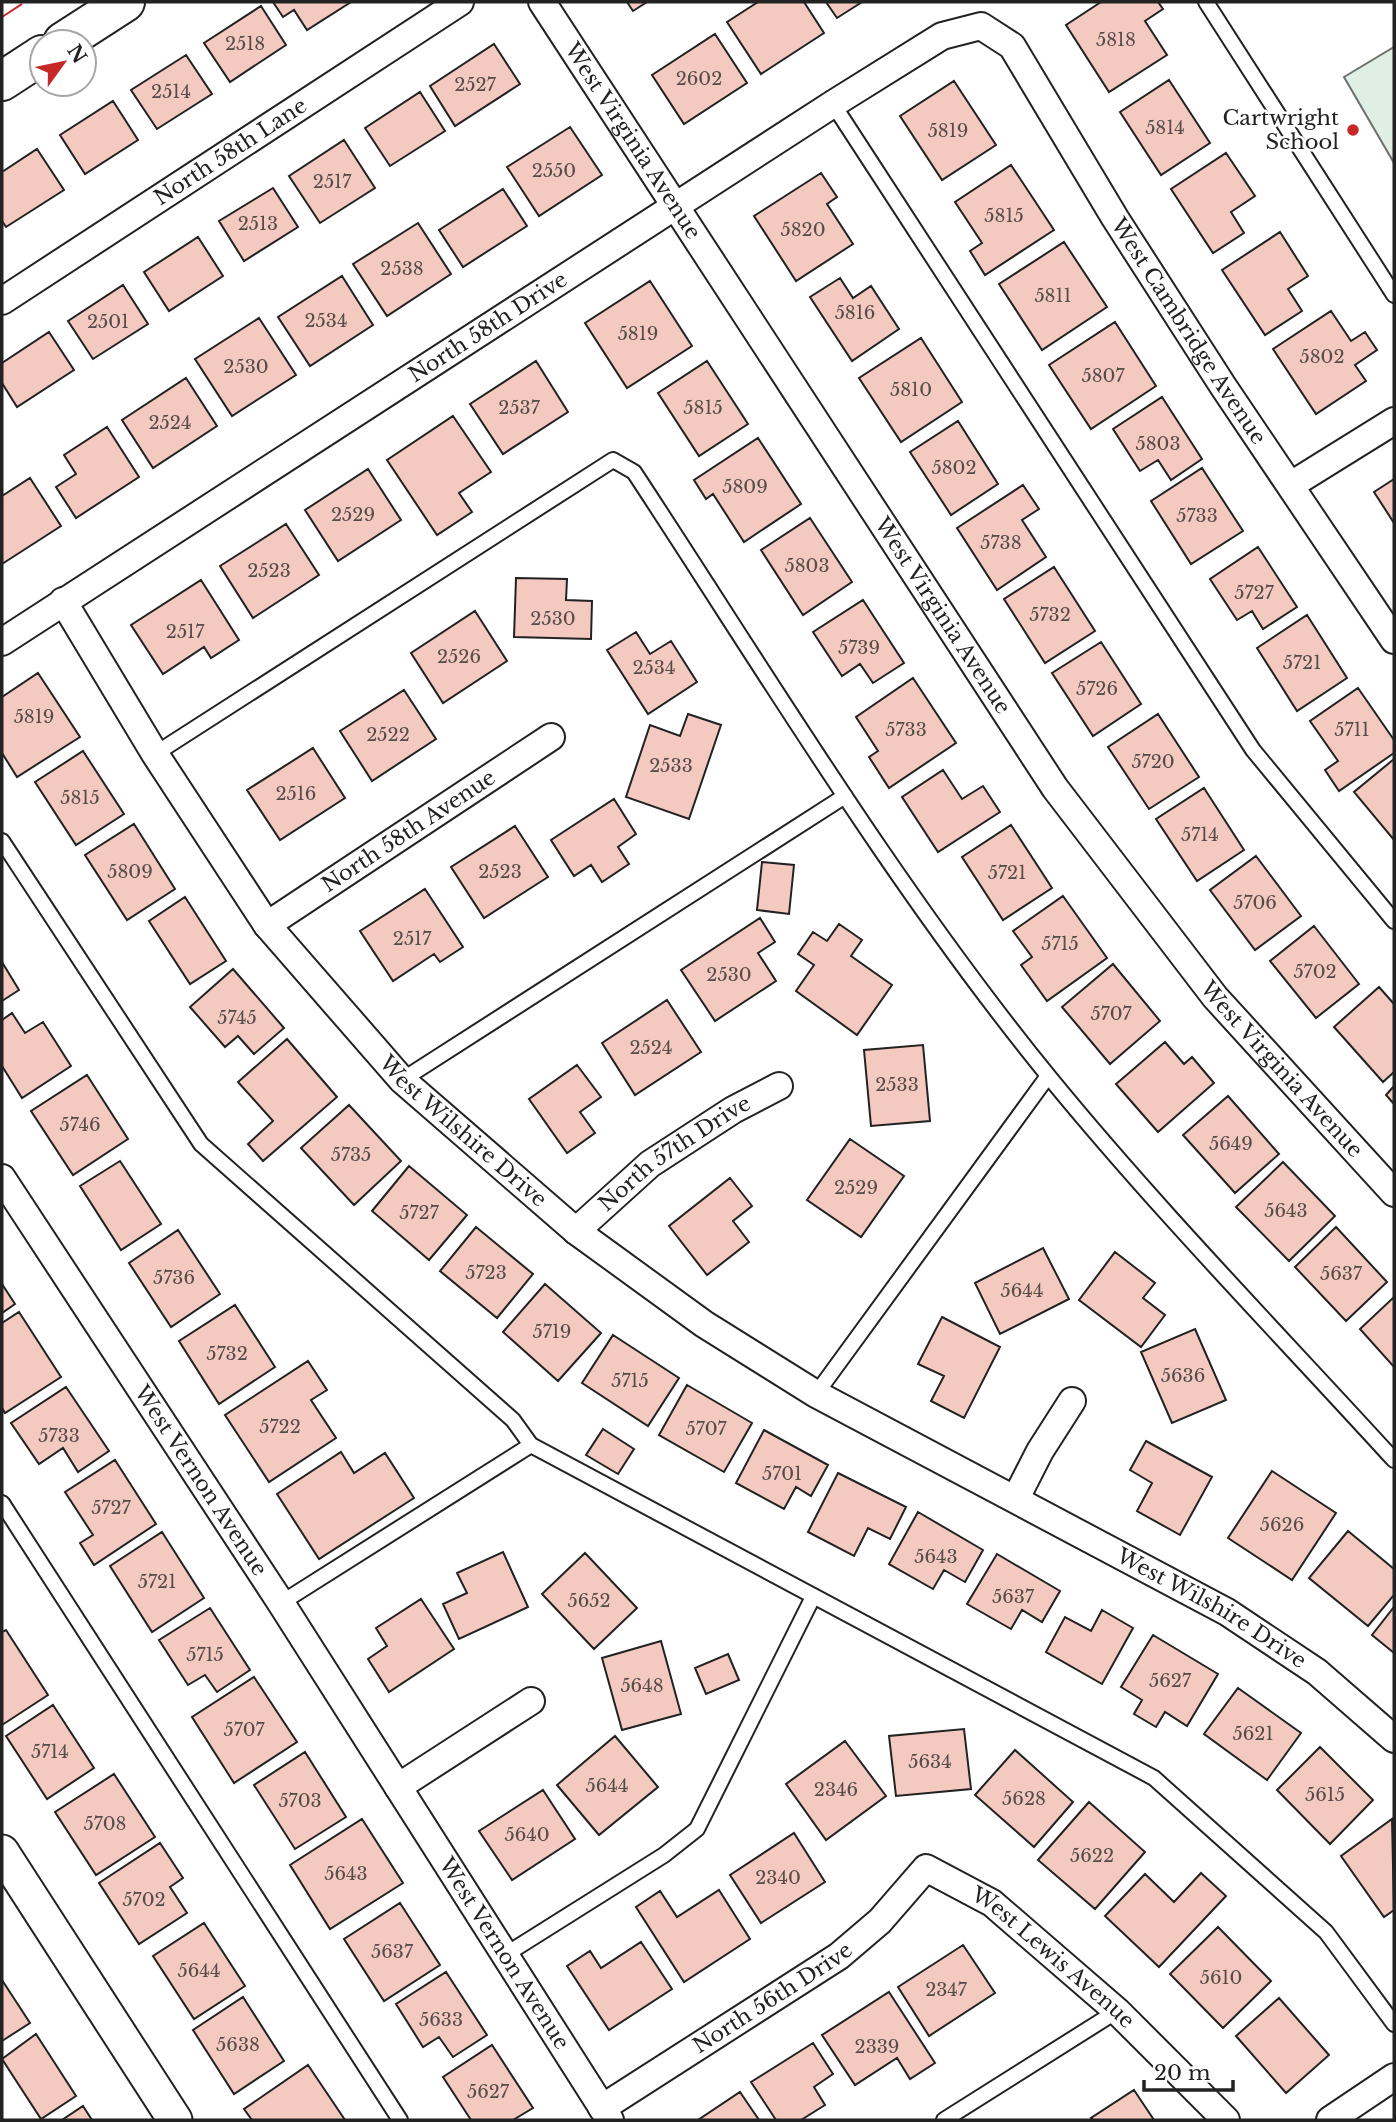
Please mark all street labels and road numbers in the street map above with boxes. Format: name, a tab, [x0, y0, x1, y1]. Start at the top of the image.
street label: West Virginia Avenue	[559, 37, 706, 244]
street label: North 58th Lane	[149, 92, 312, 211]
street label: West Cambridge Avenue	[1105, 212, 1271, 449]
street label: North 58th Drive	[404, 267, 572, 388]
street label: West Virginia Avenue	[869, 512, 1016, 719]
street label: North 58th Avenue	[317, 764, 500, 898]
street label: West Virginia Avenue	[1194, 975, 1368, 1163]
street label: West Wilshire Drive	[373, 1049, 552, 1213]
street label: North 57th Drive	[593, 1090, 755, 1217]
street label: West Vernon Avenue	[128, 1380, 273, 1581]
street label: West Wilshire Drive	[1111, 1542, 1311, 1674]
street label: West Vernon Avenue	[433, 1852, 575, 2054]
street label: West Lewis Avenue	[966, 1881, 1140, 2034]
street label: North 56th Drive	[688, 1937, 858, 2059]

